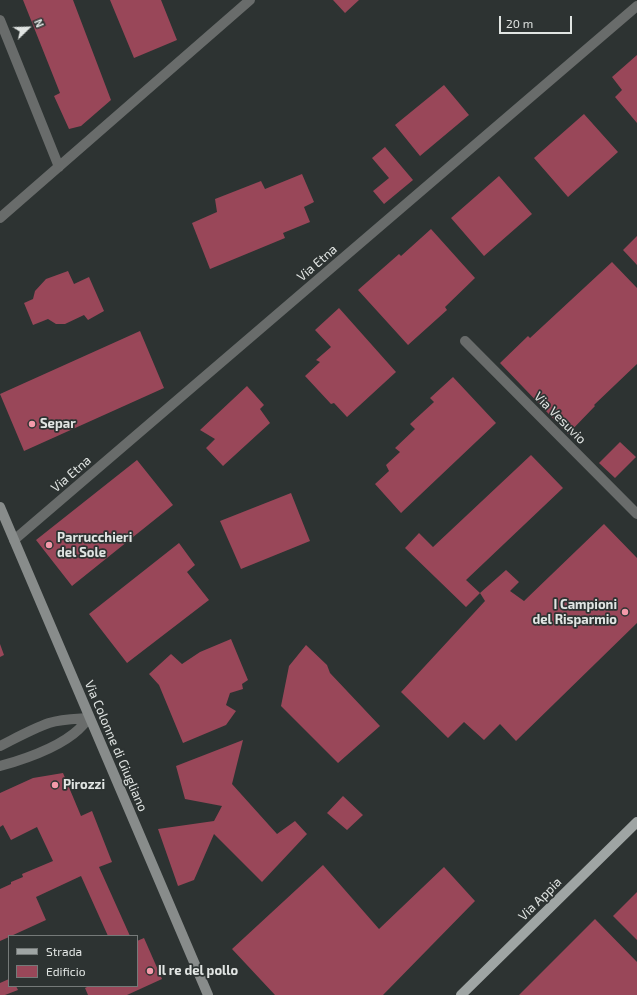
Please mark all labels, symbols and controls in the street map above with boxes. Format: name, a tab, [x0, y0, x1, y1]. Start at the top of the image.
north arrow	[8, 8, 48, 48]
scale bar	[501, 8, 574, 34]
text: 20 m	[506, 16, 533, 30]
text: N	[32, 17, 47, 29]
street label: Via Etna	[294, 241, 340, 285]
street label: Via Vesuvio	[531, 389, 589, 447]
place label: Separ	[40, 416, 76, 432]
marker: Separ	[27, 419, 37, 429]
street label: Via Etna	[48, 452, 94, 496]
place label: Parrucchieri del Sole	[57, 530, 132, 561]
marker: Parrucchieri del Sole	[44, 540, 54, 550]
place label: I Campioni del Risparmio	[532, 597, 617, 628]
marker: I Campioni del Risparmio	[620, 607, 630, 617]
street label: Via Colonne di Giugliano	[81, 678, 151, 814]
place label: Pirozzi	[63, 777, 105, 793]
marker: Pirozzi	[50, 780, 60, 790]
street label: Via Appia	[515, 874, 565, 924]
legend	[8, 935, 138, 987]
text: Strada	[46, 944, 82, 958]
place label: Il re del pollo	[158, 963, 238, 979]
text: Edificio	[46, 964, 86, 978]
marker: Il re del pollo	[145, 966, 155, 976]

